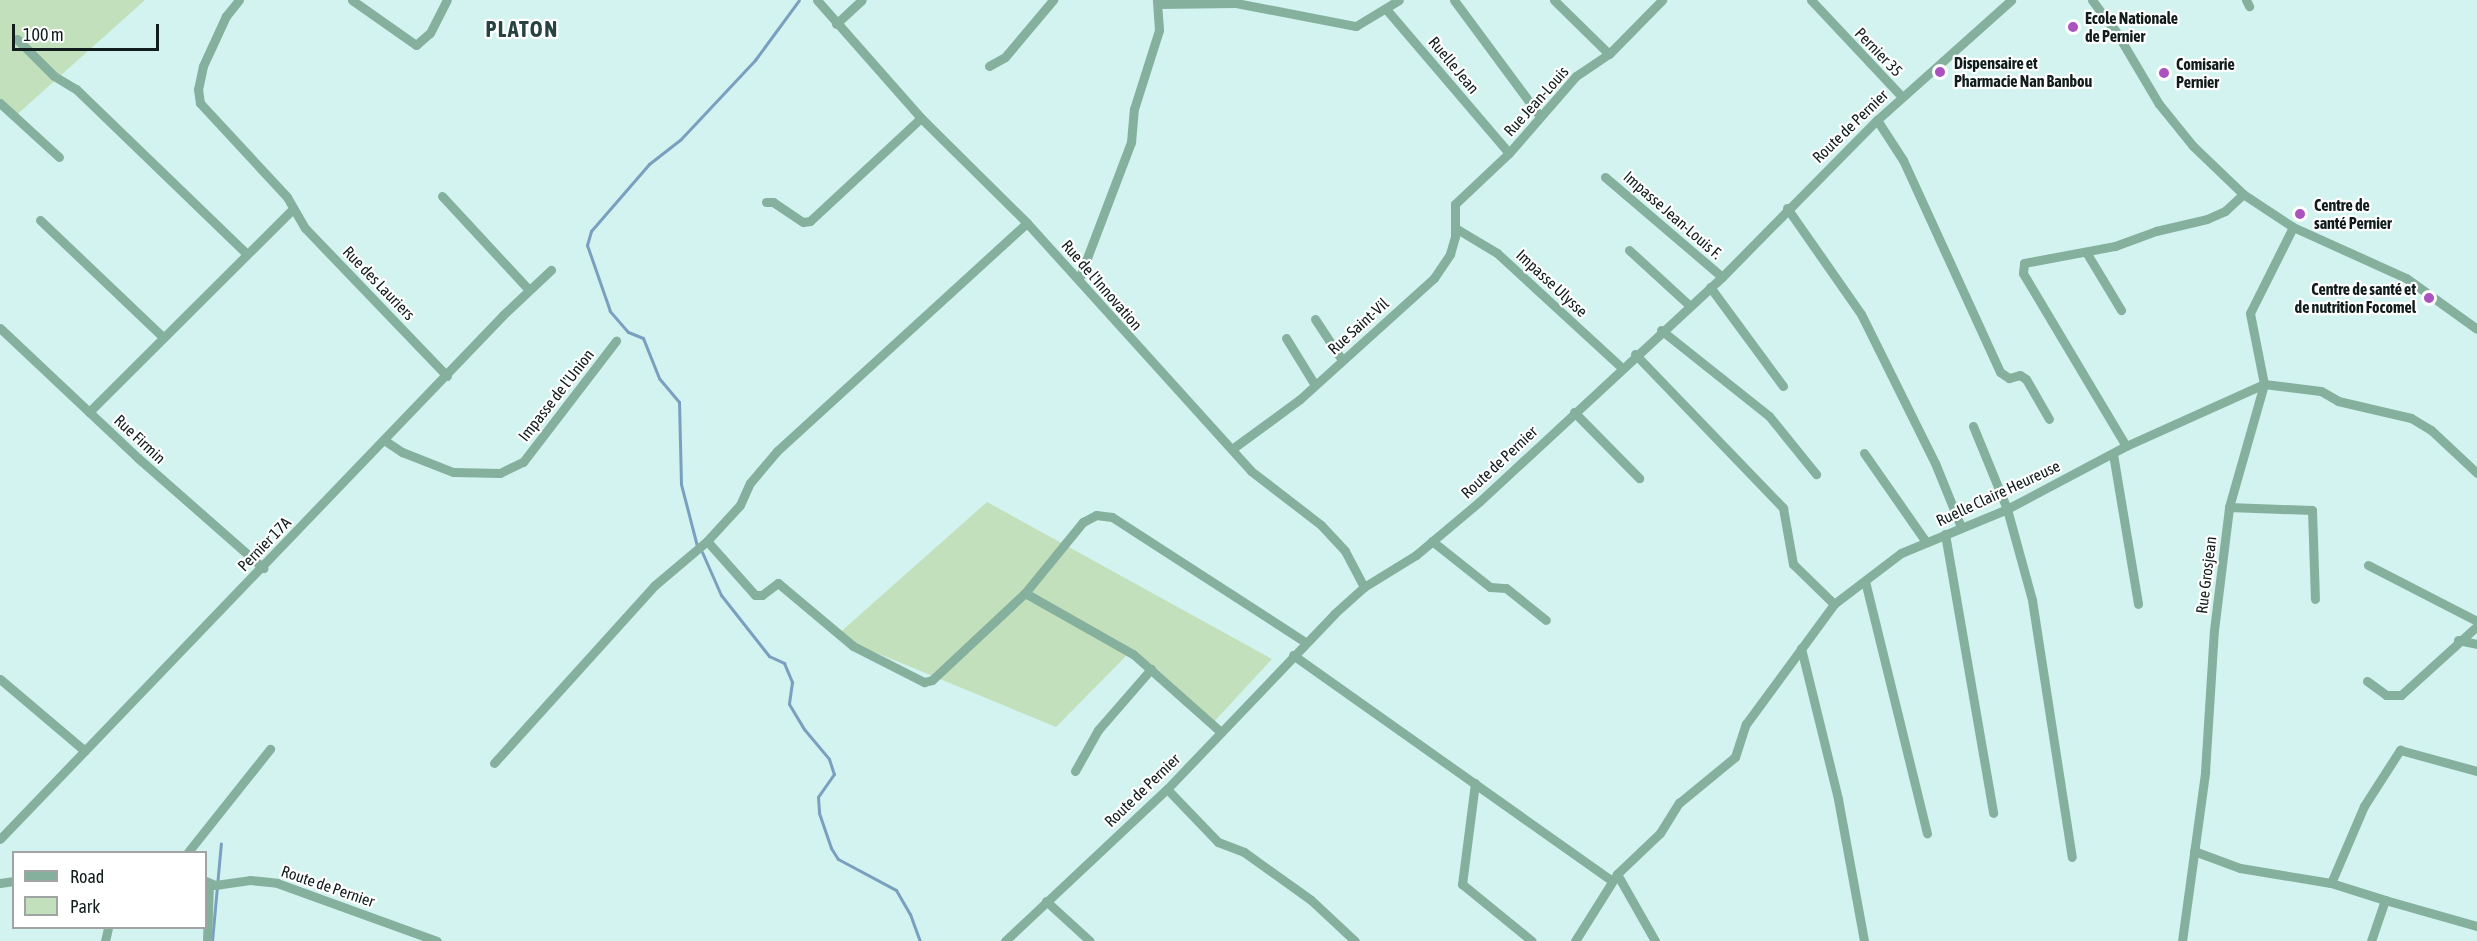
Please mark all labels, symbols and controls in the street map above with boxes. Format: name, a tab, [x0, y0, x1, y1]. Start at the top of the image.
place label: Ecole Nationale de Pernier	[2085, 8, 2178, 46]
scale bar	[15, 12, 162, 50]
district label: PLATON	[485, 17, 559, 43]
marker: Ecole Nationale de Pernier	[2066, 20, 2080, 34]
text: 100 m	[23, 24, 64, 45]
street label: Pernier 35	[1851, 24, 1907, 80]
street label: Ruelle Jean	[1425, 33, 1483, 97]
place label: Dispensaire et Pharmacie Nan Banbou	[1954, 53, 2092, 91]
place label: Comisarie Pernier	[2176, 54, 2235, 92]
street label: Rue Jean-Louis	[1500, 62, 1572, 140]
marker: Dispensaire et Pharmacie Nan Banbou	[1931, 63, 1949, 81]
marker: Comisarie Pernier	[2157, 66, 2171, 80]
street label: Route de Pernier	[1808, 85, 1892, 167]
street label: Impasse Jean-Louis F.	[1620, 167, 1726, 263]
place label: Centre de santé Pernier	[2314, 195, 2392, 233]
marker: Centre de santé Pernier	[2291, 205, 2309, 223]
street label: Rue de l'Innovation	[1058, 236, 1146, 334]
street label: Rue des Lauriers	[339, 242, 419, 324]
street label: Impasse Ulysse	[1513, 245, 1591, 321]
place label: Centre de santé et de nutrition Focomel	[2295, 279, 2416, 317]
marker: Centre de santé et de nutrition Focomel	[2420, 289, 2438, 307]
street label: Rue Saint-Vil	[1324, 294, 1392, 358]
street label: Impasse de l'Union	[514, 345, 598, 445]
street label: Rue Firmin	[110, 410, 170, 468]
street label: Route de Pernier	[1457, 422, 1541, 502]
street label: Ruelle Claire Heureuse	[1933, 456, 2063, 530]
street label: Pernier 17A	[233, 513, 295, 575]
street label: Rue Grosjean	[2192, 535, 2220, 615]
street label: Route de Pernier	[1100, 749, 1184, 831]
legend	[12, 851, 207, 929]
street label: Route de Pernier	[279, 861, 377, 911]
text: Road	[70, 866, 104, 887]
text: Park	[70, 896, 100, 917]

